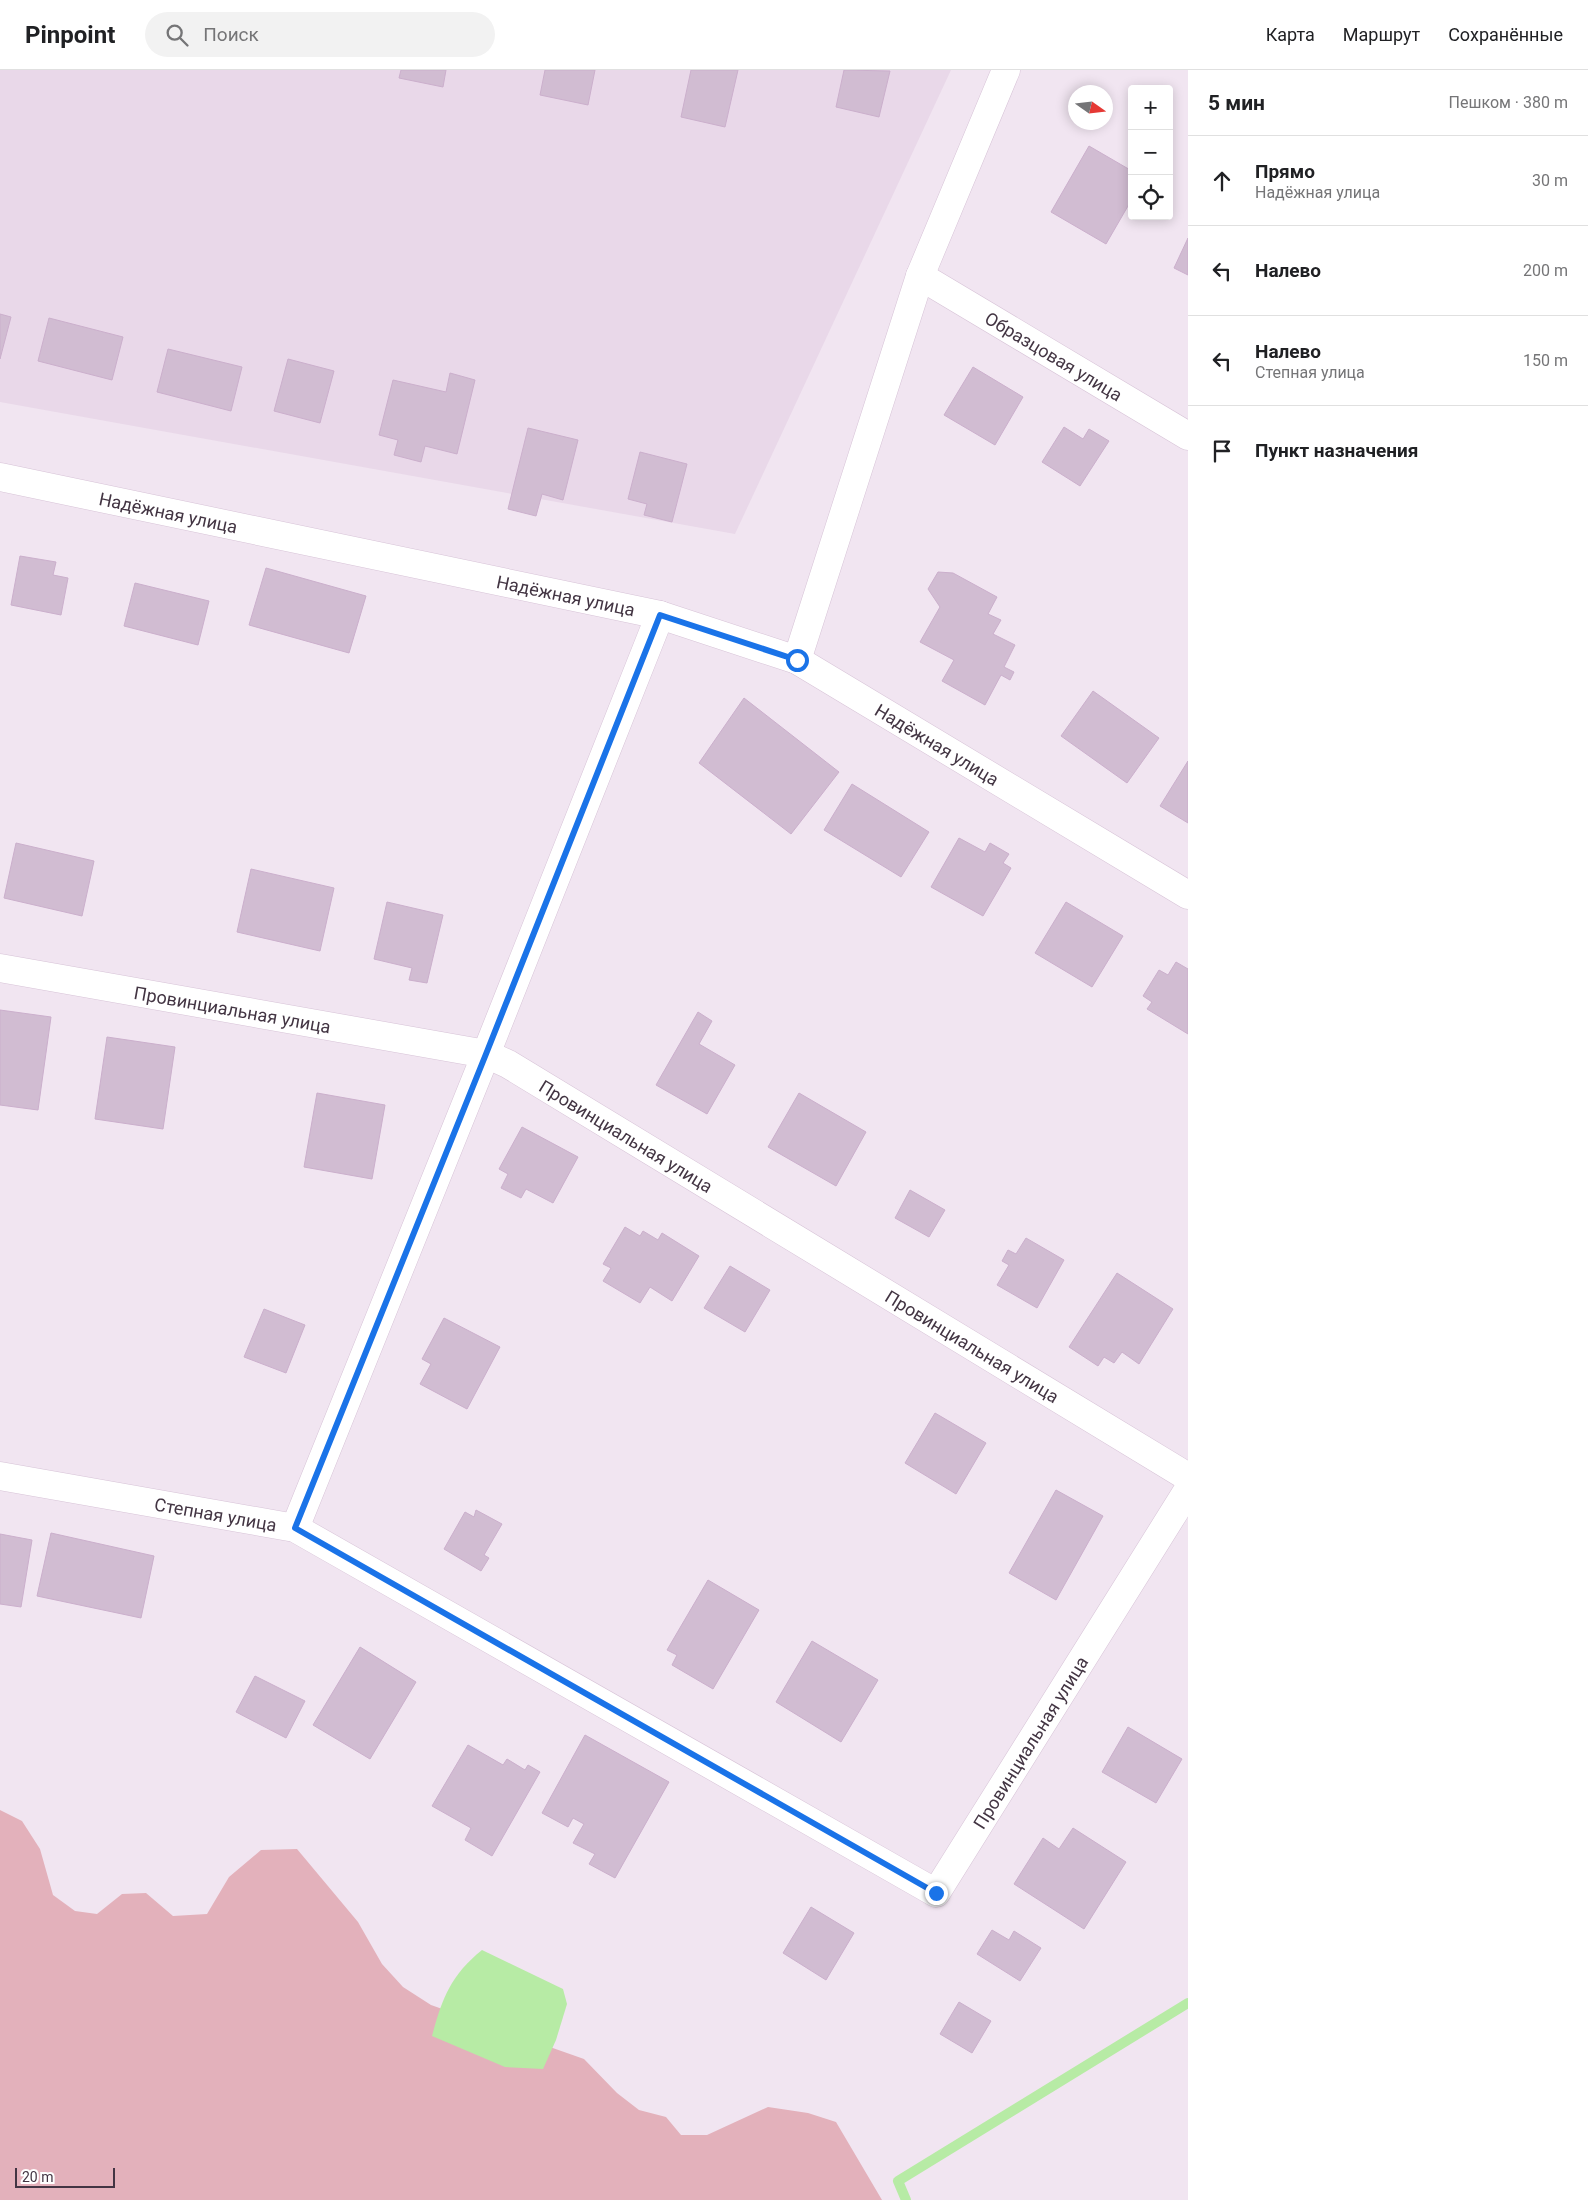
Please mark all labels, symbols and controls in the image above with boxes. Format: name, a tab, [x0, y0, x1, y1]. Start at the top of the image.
search box	[145, 12, 495, 57]
text: Pinpoint	[25, 21, 115, 49]
icon: search	[163, 21, 191, 49]
text: Поиск	[203, 23, 259, 46]
text: Карта	[1266, 24, 1315, 45]
text: Маршрут	[1343, 24, 1420, 45]
text: Сохранённые	[1448, 24, 1563, 45]
north arrow	[1068, 85, 1113, 130]
map controls	[1128, 85, 1173, 220]
button: +	[1128, 85, 1173, 130]
text: 5 мин	[1208, 91, 1265, 115]
text: Пешком · 380 m	[1449, 93, 1568, 112]
button: −	[1128, 130, 1173, 175]
text: Прямо	[1255, 160, 1315, 183]
icon: ahead	[1208, 167, 1236, 195]
text: 30 m	[1532, 171, 1568, 190]
button: locate	[1128, 175, 1173, 220]
text: Надёжная улица	[1255, 183, 1380, 202]
icon: left	[1208, 257, 1236, 285]
text: Налево	[1255, 259, 1321, 282]
text: 200 m	[1523, 261, 1568, 280]
street label: Образцовая улица	[982, 307, 1126, 405]
text: Налево	[1255, 340, 1321, 363]
icon: left	[1208, 347, 1236, 375]
text: 150 m	[1523, 351, 1568, 370]
text: Степная улица	[1255, 363, 1365, 382]
icon: arrive	[1208, 437, 1236, 465]
text: Пункт назначения	[1255, 439, 1418, 462]
street label: Надёжная улица	[97, 488, 239, 537]
street label: Надёжная улица	[495, 571, 637, 620]
route start	[786, 649, 809, 672]
street label: Надёжная улица	[871, 699, 1003, 790]
street label: Провинциальная улица	[132, 981, 332, 1037]
street label: Провинциальная улица	[536, 1075, 717, 1196]
street label: Провинциальная улица	[882, 1285, 1063, 1407]
street label: Степная улица	[153, 1493, 278, 1535]
street label: Провинциальная улица	[969, 1652, 1092, 1832]
route end	[925, 1882, 948, 1905]
scale bar	[15, 2165, 115, 2188]
text: 20 m	[22, 2169, 54, 2185]

